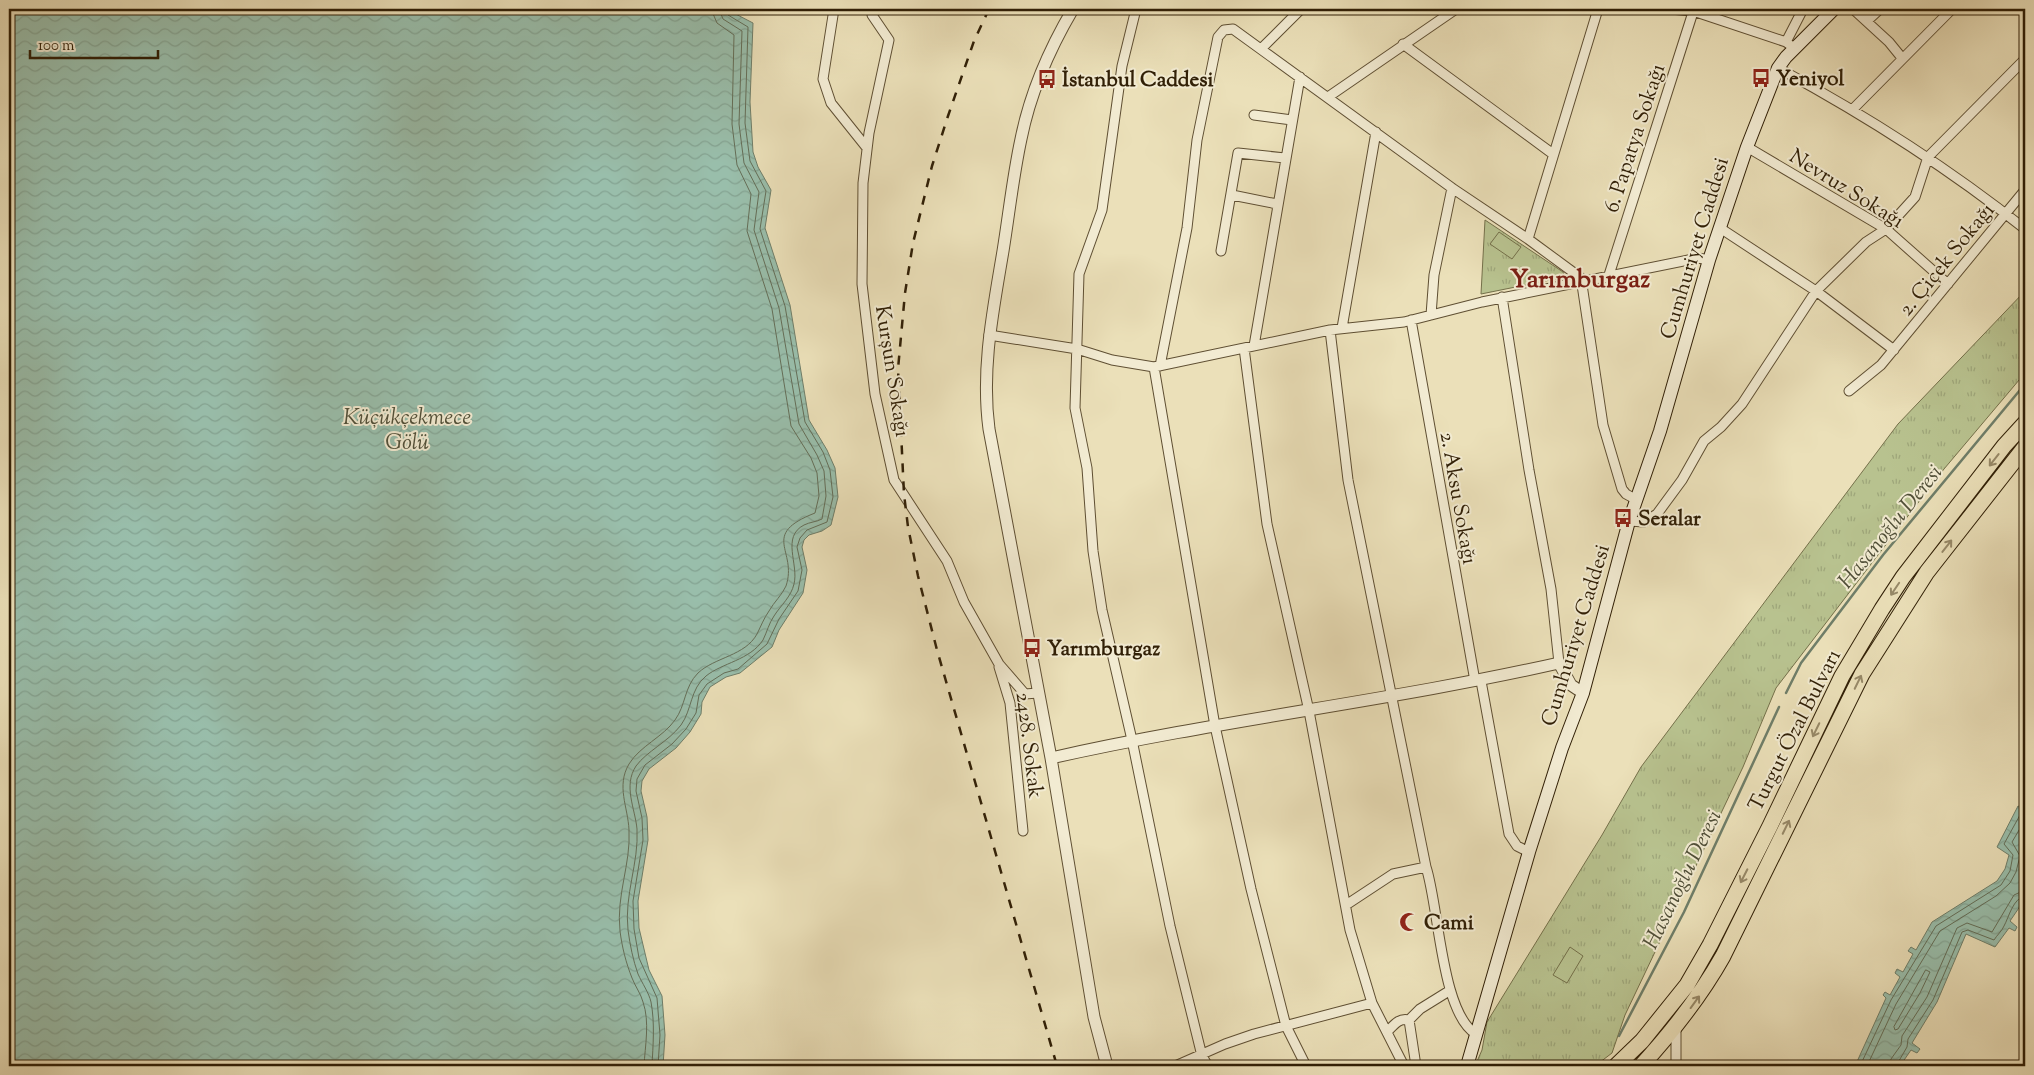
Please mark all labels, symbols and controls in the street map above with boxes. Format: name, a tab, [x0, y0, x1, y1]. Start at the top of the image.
scale bar	[30, 28, 158, 60]
text: 100 m	[38, 36, 75, 57]
street label: 6. Papatya Sokağı	[1598, 60, 1674, 217]
place label: Yeniyol	[1776, 65, 1844, 95]
place label: İstanbul Caddesi	[1062, 66, 1213, 96]
bus stop icon: Yeniyol	[1750, 67, 1772, 89]
bus stop icon: İstanbul Caddesi	[1036, 68, 1058, 90]
street label: Nevruz Sokağı	[1783, 142, 1909, 237]
street label: Cumhuriyet Caddesi	[1654, 154, 1738, 343]
street label: 2. Çiçek Sokağı	[1892, 197, 2003, 323]
district label: Yarımburgaz	[1510, 262, 1650, 299]
street label: Kurşun Sokağı	[866, 303, 916, 439]
water label: Küçükçekmece Gölü	[343, 403, 471, 460]
street label: 2. Aksu Sokağı	[1431, 430, 1483, 567]
one-way arrow	[1988, 453, 1999, 466]
water label: Hasanoğlu Deresi	[1831, 459, 1951, 597]
place label: Seralar	[1638, 505, 1701, 535]
bus stop icon: Seralar	[1612, 507, 1634, 529]
one-way arrow	[1942, 540, 1953, 553]
street label: Cumhuriyet Caddesi	[1535, 541, 1619, 730]
one-way arrow	[1890, 582, 1900, 596]
place label: Yarımburgaz	[1047, 635, 1160, 665]
bus stop icon: Yarımburgaz	[1021, 637, 1043, 659]
street label: Turgut Özal Bulvarı	[1742, 645, 1850, 817]
one-way arrow	[1854, 675, 1864, 690]
street label: 2428. Sokak	[1007, 690, 1049, 801]
one-way arrow	[1810, 723, 1820, 738]
water label: Hasanoğlu Deresi	[1636, 805, 1731, 955]
one-way arrow	[1781, 820, 1791, 835]
one-way arrow	[1739, 869, 1749, 884]
place label: Cami	[1424, 909, 1474, 939]
mosque icon: Cami	[1398, 911, 1420, 933]
one-way arrow	[1690, 995, 1700, 1009]

